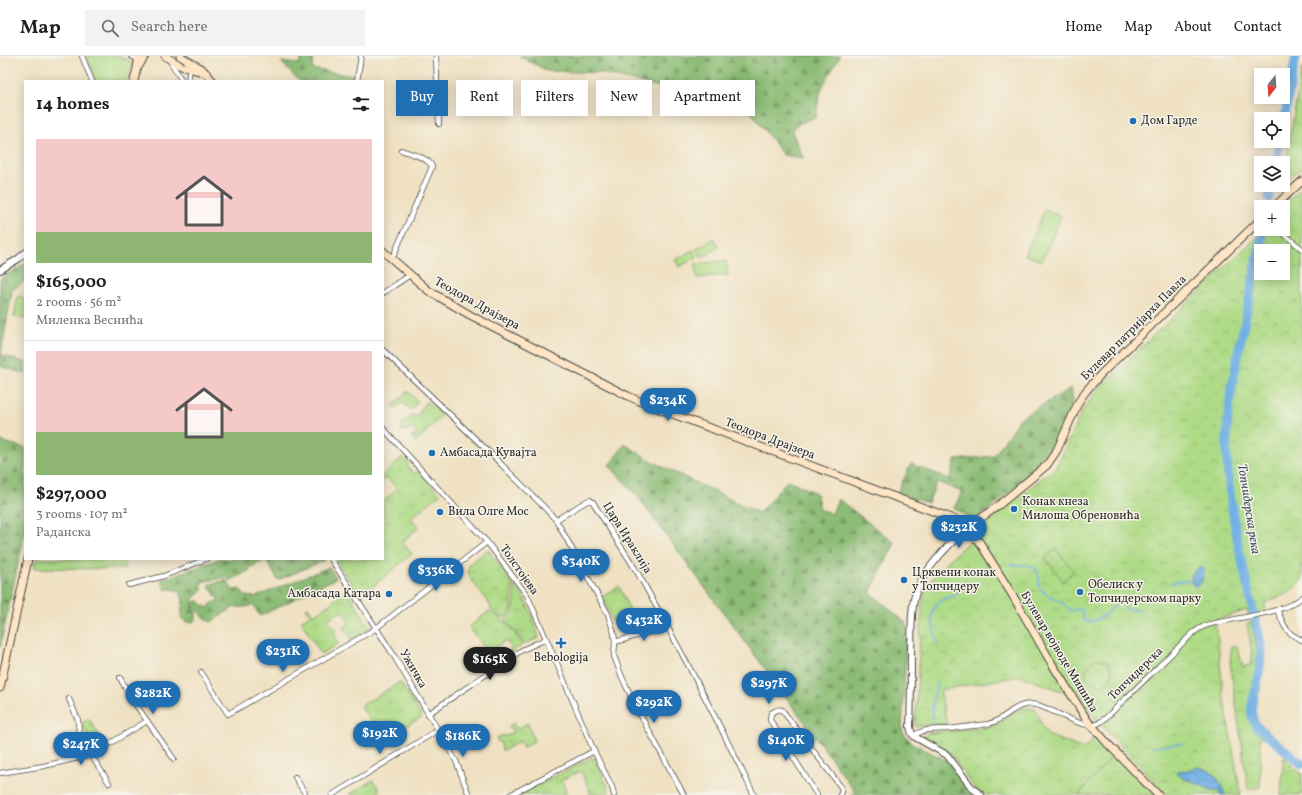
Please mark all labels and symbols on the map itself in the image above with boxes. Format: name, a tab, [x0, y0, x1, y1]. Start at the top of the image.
north arrow	[1254, 68, 1290, 104]
place label: Дом Гарде	[1141, 113, 1198, 129]
marker: Дом Гарде	[1128, 116, 1138, 126]
street label: Булевар патријарха Павла	[1078, 272, 1190, 384]
street label: Теодора Драјзера	[431, 274, 523, 334]
pin: $234K	[640, 388, 696, 422]
street label: Теодора Драјзера	[723, 414, 817, 464]
place label: Амбасада Кувајта	[440, 445, 537, 461]
marker: Амбасада Кувајта	[427, 448, 437, 458]
water label: Топчидерска река	[1232, 463, 1264, 555]
place label: Конак кнеза Милоша Обреновића	[1022, 494, 1140, 524]
street label: Цара Ираклија	[599, 499, 655, 577]
place label: Вила Олге Мос	[448, 504, 529, 520]
marker: Конак кнеза Милоша Обреновића	[1009, 504, 1019, 514]
marker: Вила Олге Мос	[435, 507, 445, 517]
pin: $232K	[931, 515, 987, 549]
street label: Толстојева	[496, 542, 542, 598]
pin: $340K	[553, 549, 609, 583]
pin: $336K	[408, 558, 464, 592]
place label: Црквени конак у Топчидеру	[912, 565, 996, 595]
marker: Црквени конак у Топчидеру	[899, 575, 909, 585]
place label: Обелиск у Топчидерском парку	[1088, 577, 1202, 607]
place label: Амбасада Катара	[287, 586, 381, 602]
marker: Обелиск у Топчидерском парку	[1075, 587, 1085, 597]
street label: Булевар војводе Мишића	[1016, 588, 1102, 716]
marker: Амбасада Катара	[384, 589, 394, 599]
pin: $432K	[616, 608, 672, 642]
marker: Bebologija	[555, 637, 567, 649]
pin: $231K	[255, 639, 311, 673]
street label: Топчидерска	[1105, 644, 1167, 704]
street label: Ужичка	[395, 647, 431, 691]
pin: $165K	[462, 647, 518, 681]
place label: Bebologija	[534, 650, 589, 666]
pin: $297K	[741, 671, 797, 705]
pin: $282K	[125, 681, 181, 715]
pin: $292K	[626, 690, 682, 724]
pin: $192K	[352, 721, 408, 755]
pin: $186K	[435, 724, 491, 758]
pin: $140K	[758, 728, 814, 762]
pin: $247K	[53, 732, 109, 766]

